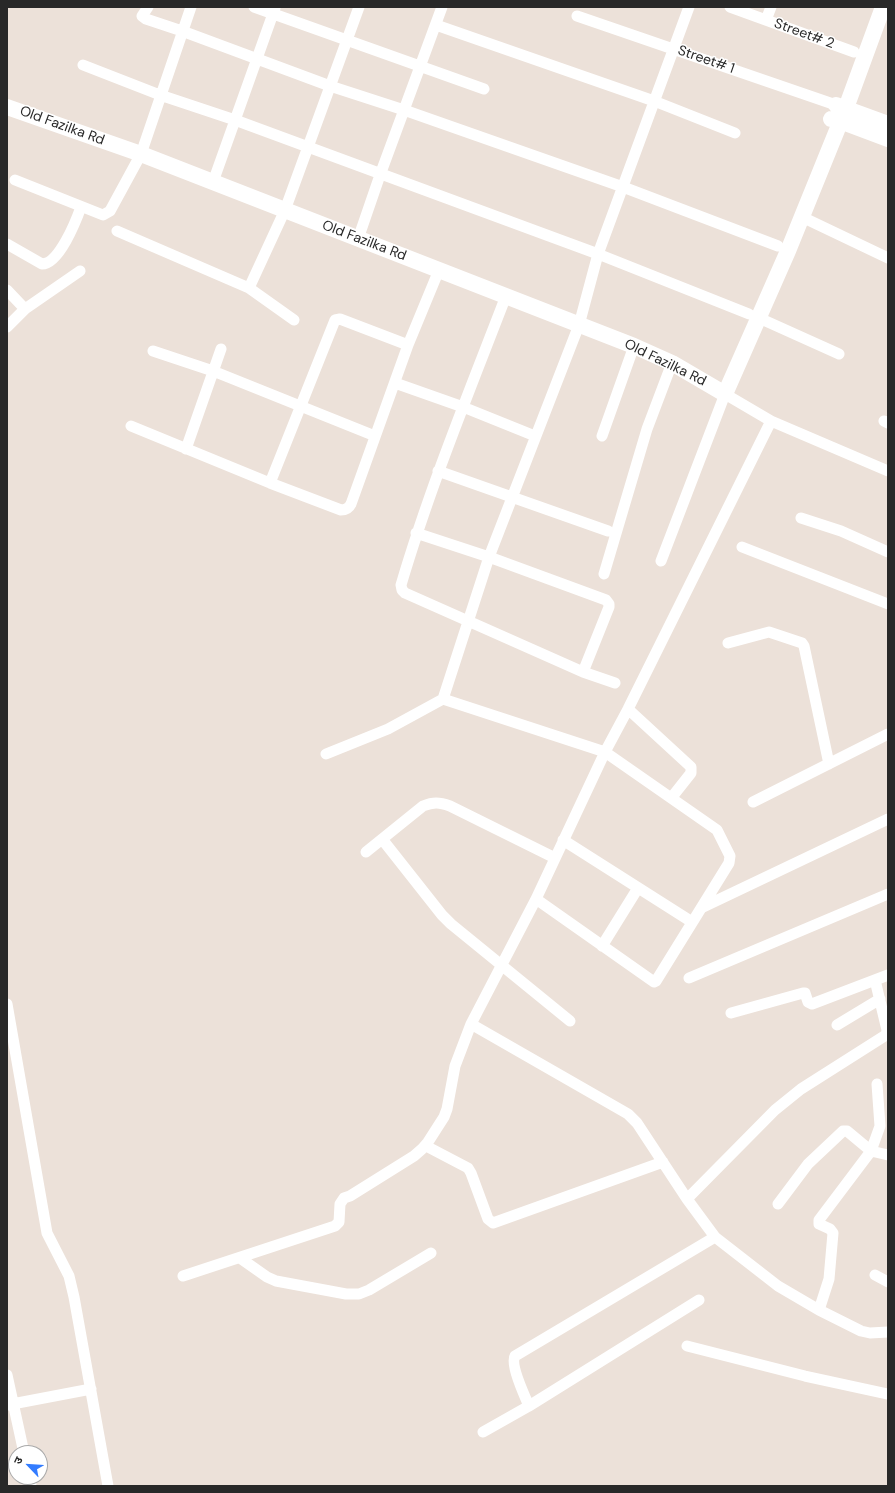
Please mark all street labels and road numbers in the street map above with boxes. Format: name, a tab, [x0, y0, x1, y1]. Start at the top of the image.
street label: Street# 2	[772, 15, 836, 53]
street label: Street# 1	[675, 42, 737, 78]
street label: Old Fazilka Rd	[17, 103, 107, 149]
street label: Old Fazilka Rd	[319, 217, 409, 265]
street label: Old Fazilka Rd	[621, 336, 709, 390]

